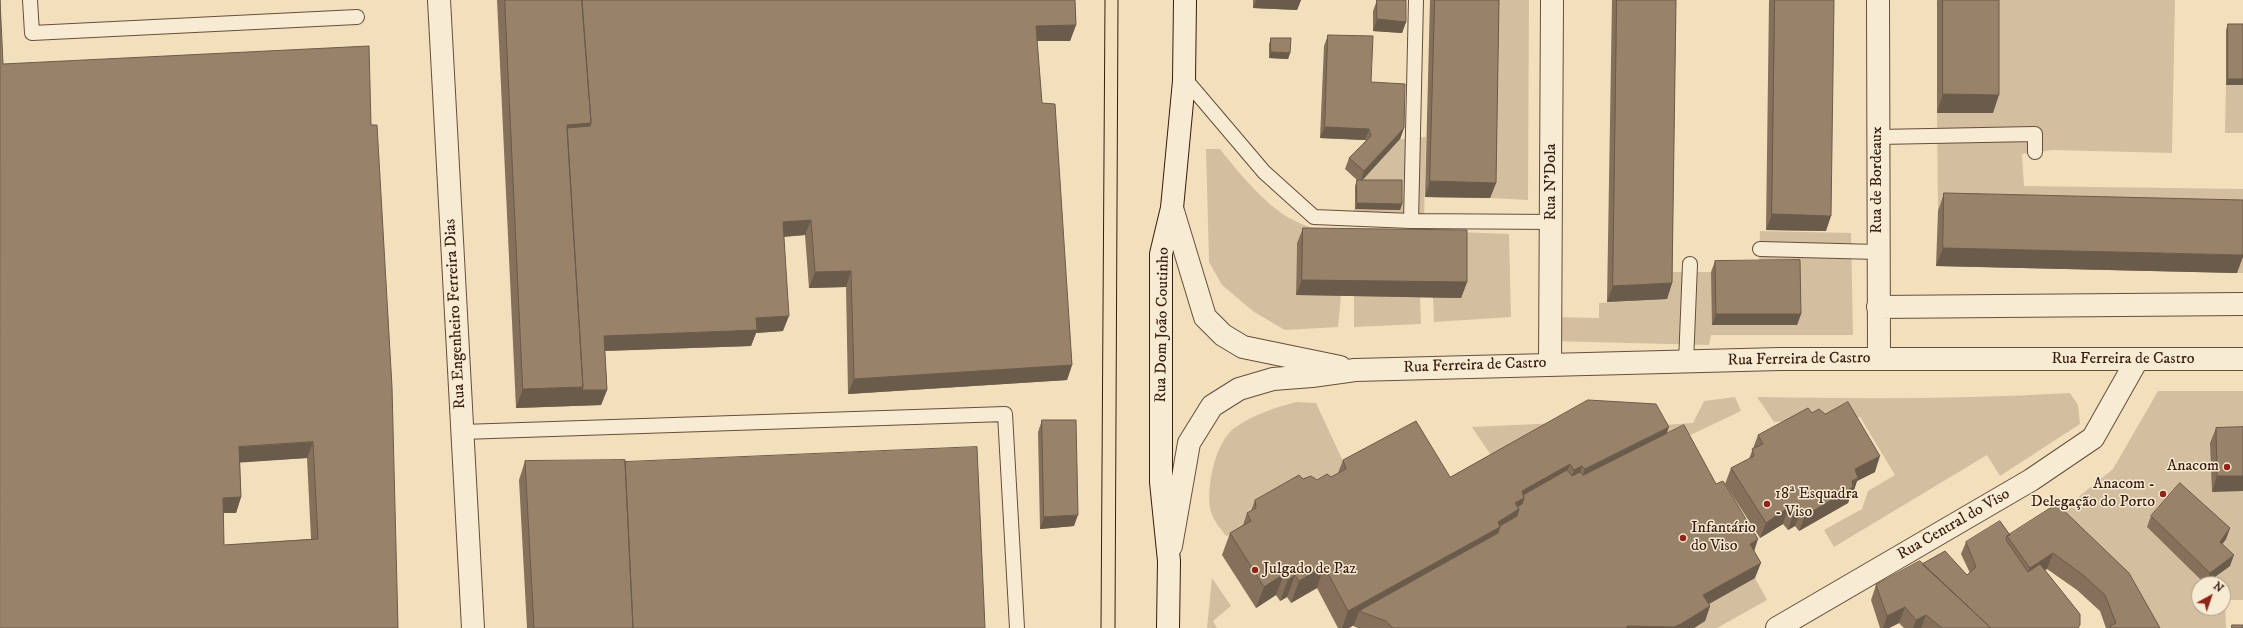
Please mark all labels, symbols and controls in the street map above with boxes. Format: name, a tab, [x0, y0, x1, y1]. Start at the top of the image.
street label: Rua de Bordeaux	[1868, 126, 1888, 234]
street label: Rua N'Dola	[1542, 143, 1562, 221]
street label: Rua Engenheiro Ferreira Dias	[441, 218, 471, 410]
street label: Rua Dom João Coutinho	[1152, 247, 1174, 403]
street label: Rua Ferreira de Castro	[1727, 349, 1871, 371]
street label: Rua Ferreira de Castro	[2051, 350, 2195, 370]
street label: Rua Ferreira de Castro	[1403, 354, 1547, 378]
place label: Anacom	[2167, 457, 2219, 477]
marker: Anacom	[2222, 462, 2232, 472]
place label: Anacom - Delegação do Porto	[2031, 475, 2155, 513]
place label: 18ª Esquadra - Viso	[1775, 485, 1858, 523]
street label: Rua Central do Viso	[1894, 485, 2014, 565]
marker: Anacom - Delegação do Porto	[2158, 489, 2168, 499]
marker: 18ª Esquadra - Viso	[1762, 499, 1772, 509]
place label: Infantário do Viso	[1691, 519, 1756, 557]
marker: Infantário do Viso	[1678, 533, 1688, 543]
place label: Julgado de Paz	[1263, 560, 1356, 580]
marker: Julgado de Paz	[1250, 565, 1260, 575]
north arrow	[2191, 576, 2231, 616]
text: N	[2210, 579, 2226, 596]

